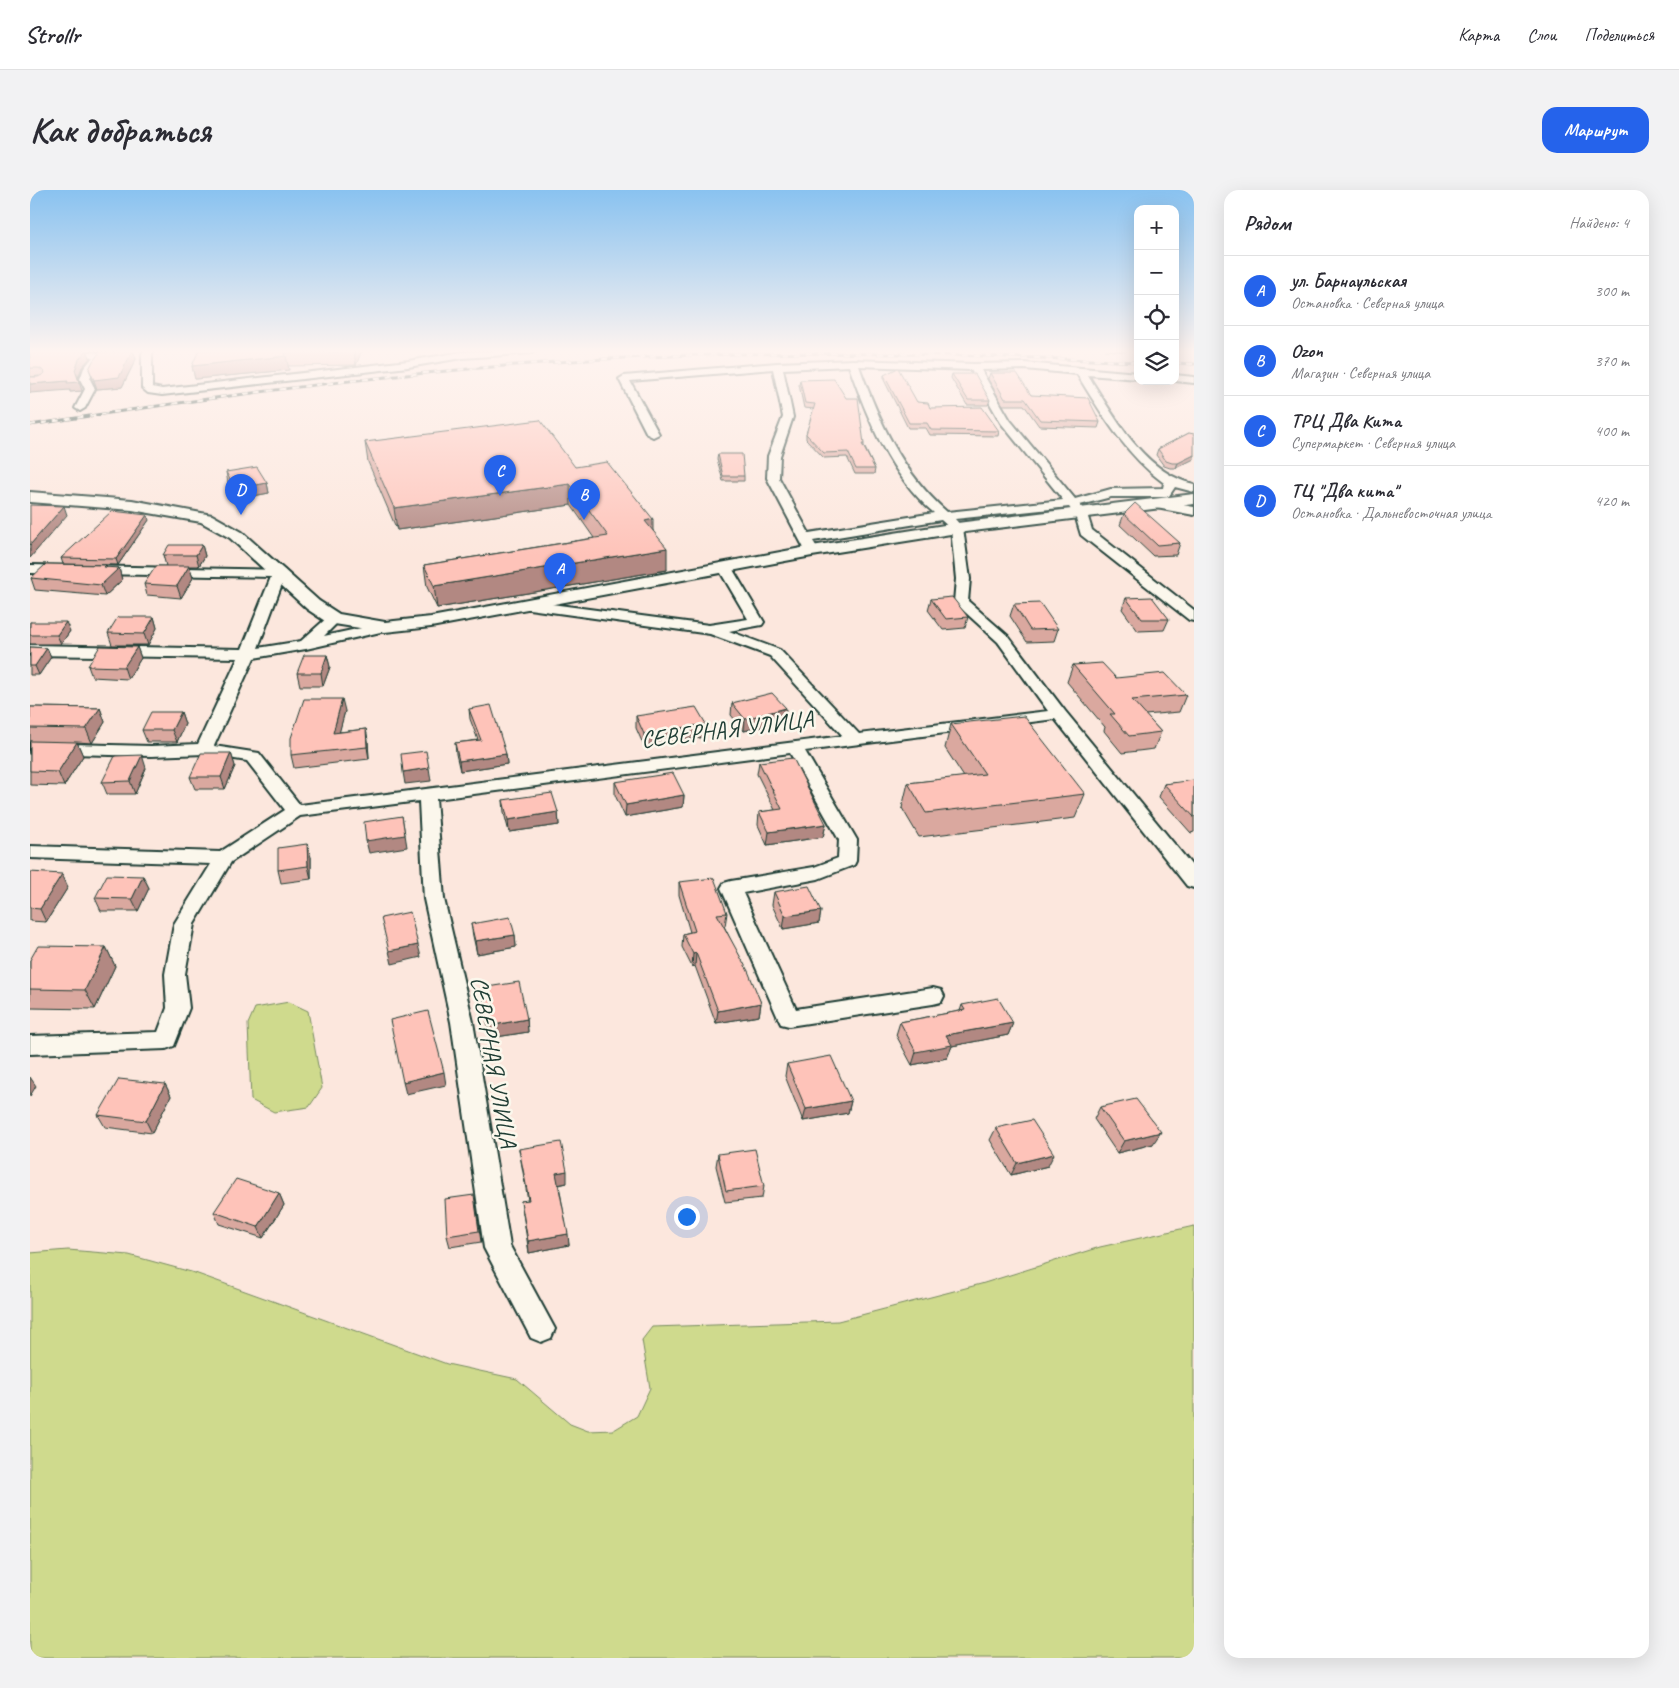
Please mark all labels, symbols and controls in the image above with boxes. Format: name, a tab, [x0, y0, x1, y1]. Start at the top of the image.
text: Strollr	[25, 20, 80, 50]
text: Карта	[1458, 24, 1499, 46]
text: Слои	[1527, 24, 1556, 46]
text: Поделиться	[1584, 24, 1654, 46]
button: Маршрут	[1542, 107, 1649, 153]
text: Как добраться	[30, 108, 211, 153]
map controls	[1134, 205, 1179, 385]
button: +	[1134, 205, 1179, 250]
text: Рядом	[1244, 210, 1291, 236]
text: Найдено: 4	[1569, 213, 1629, 233]
button: −	[1134, 250, 1179, 295]
text: ул. Барнаульская	[1291, 269, 1406, 293]
text: A	[1256, 281, 1264, 301]
text: 300 m	[1595, 281, 1629, 301]
text: Остановка · Северная улица	[1291, 293, 1443, 313]
button: locate	[1134, 295, 1179, 340]
text: Ozon	[1291, 339, 1323, 363]
button: layers	[1134, 340, 1179, 385]
text: B	[1256, 351, 1264, 371]
text: 370 m	[1595, 351, 1629, 371]
text: Магазин · Северная улица	[1291, 363, 1430, 383]
text: ТРЦ Два Кита	[1291, 409, 1401, 433]
text: C	[1256, 421, 1264, 441]
text: 400 m	[1595, 421, 1629, 441]
text: Супермаркет · Северная улица	[1291, 433, 1455, 453]
pin: C	[484, 455, 516, 496]
pin: D	[225, 474, 257, 515]
pin: B	[568, 479, 600, 520]
text: ТЦ "Два кита"	[1291, 479, 1398, 503]
text: D	[1255, 491, 1265, 511]
text: 420 m	[1595, 491, 1629, 511]
text: Остановка · Дальневосточная улица	[1291, 503, 1491, 523]
pin: A	[544, 553, 576, 594]
street label: СЕВЕРНАЯ УЛИЦА	[639, 703, 816, 754]
street label: СЕВЕРНАЯ УЛИЦА	[464, 974, 524, 1151]
your location	[674, 1204, 700, 1230]

